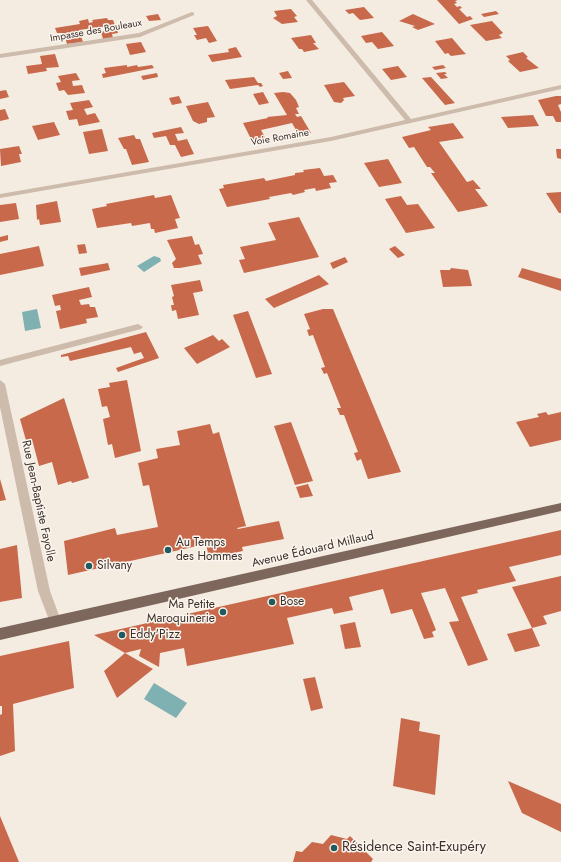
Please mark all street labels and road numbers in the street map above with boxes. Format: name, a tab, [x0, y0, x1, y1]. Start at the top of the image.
street label: Impasse des Bouleaux	[49, 17, 143, 45]
street label: Voie Romaine	[250, 127, 310, 149]
street label: Rue Jean-Baptiste Fayolle	[18, 439, 58, 563]
street label: Avenue Édouard Millaud	[251, 529, 375, 571]

